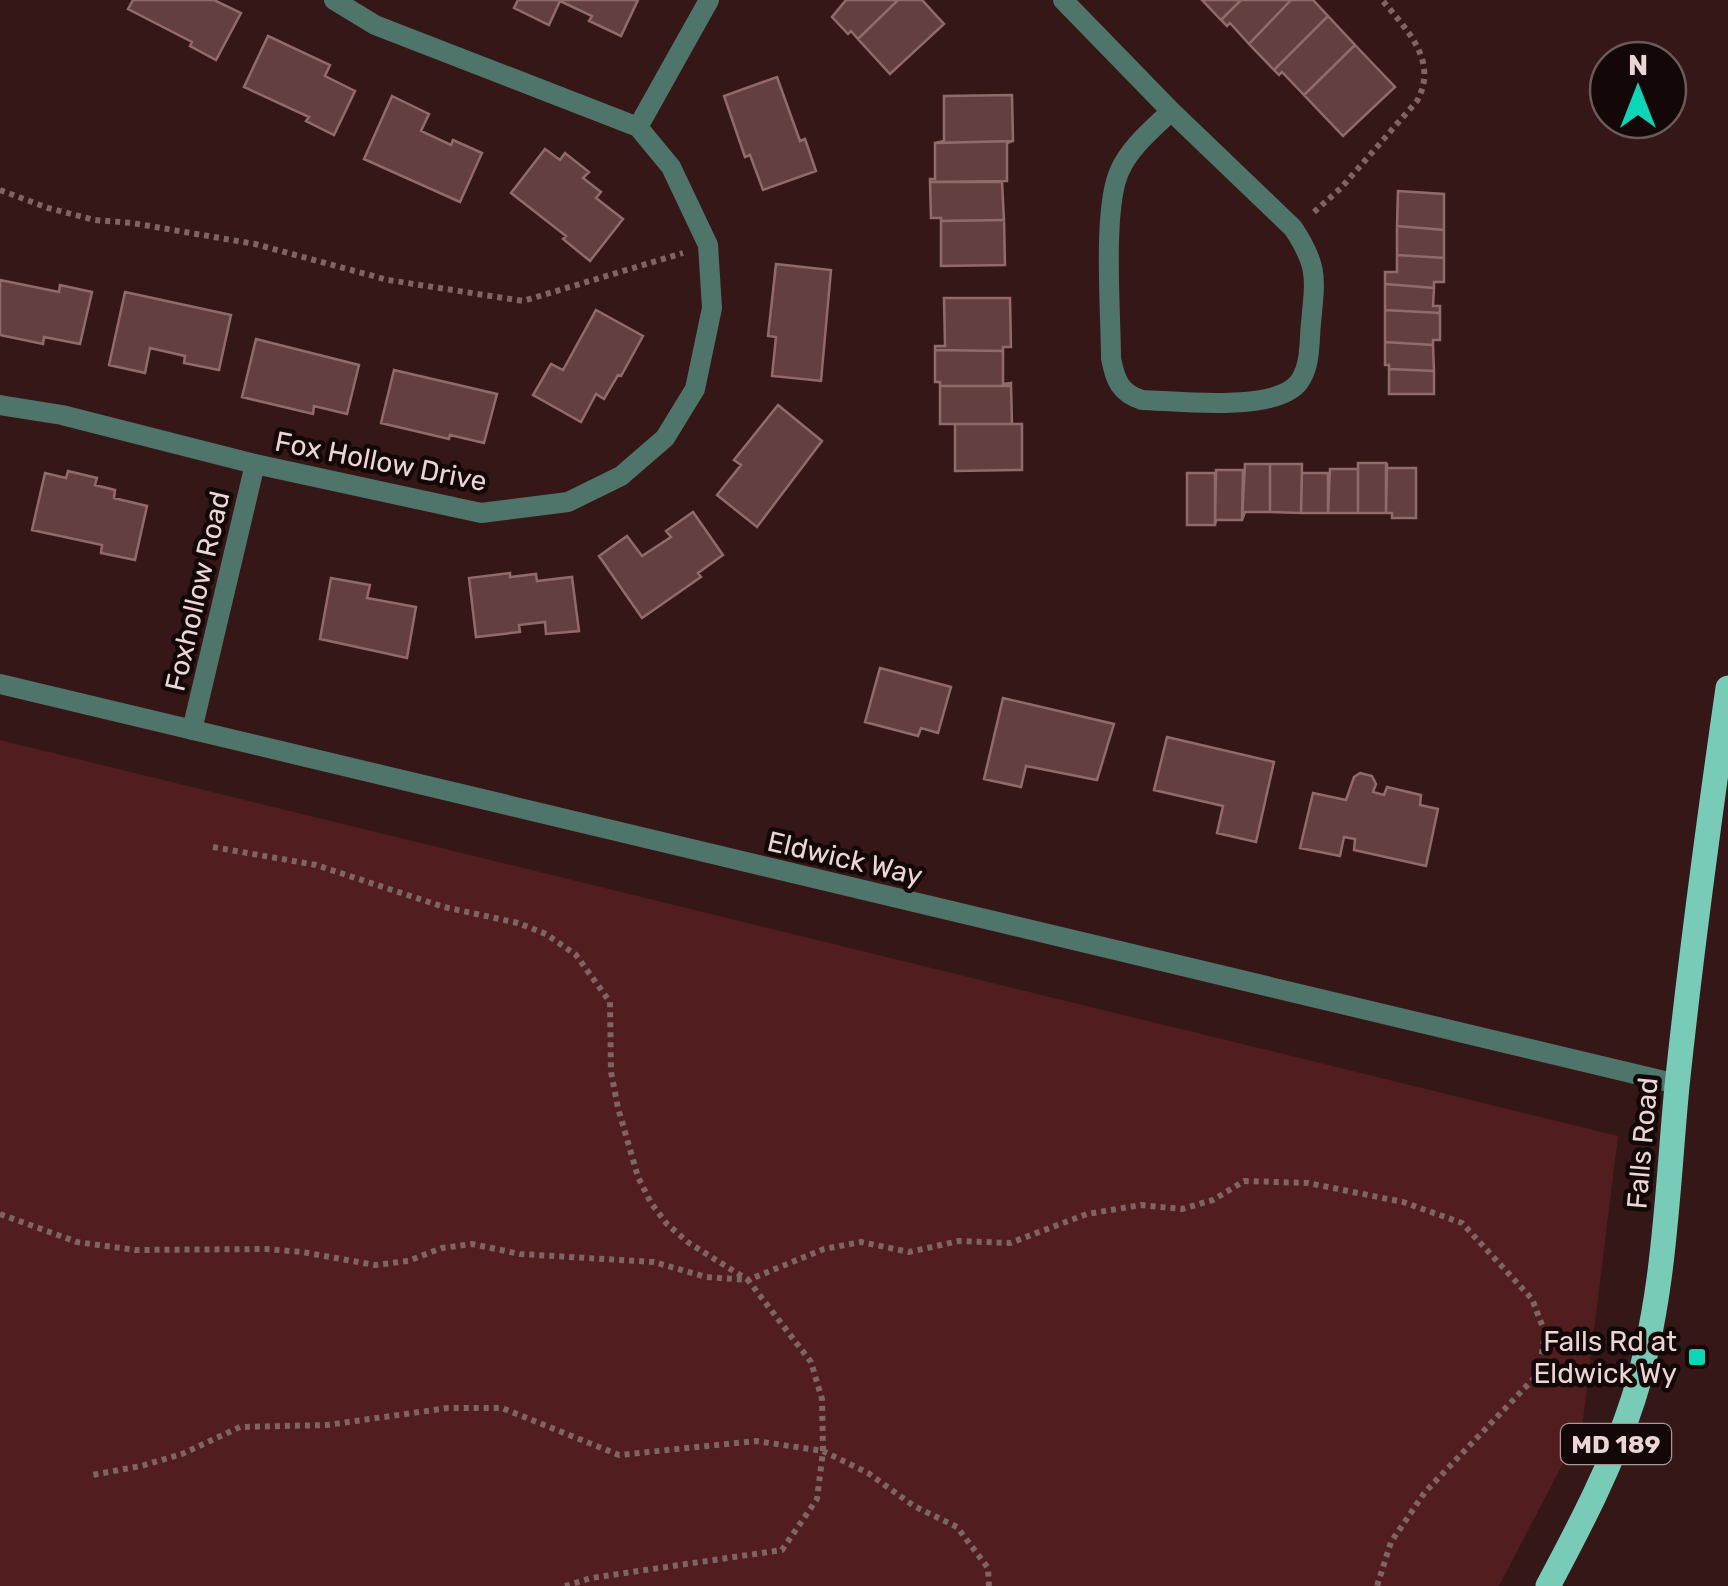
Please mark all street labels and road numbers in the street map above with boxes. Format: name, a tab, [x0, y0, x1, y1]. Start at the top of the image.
street label: Fox Hollow Drive	[272, 425, 490, 498]
street label: Foxhollow Road	[158, 488, 237, 694]
street label: Eldwick Way	[764, 825, 926, 892]
street label: Falls Road	[1620, 1076, 1665, 1210]
road number: MD 189	[1561, 1424, 1671, 1464]

